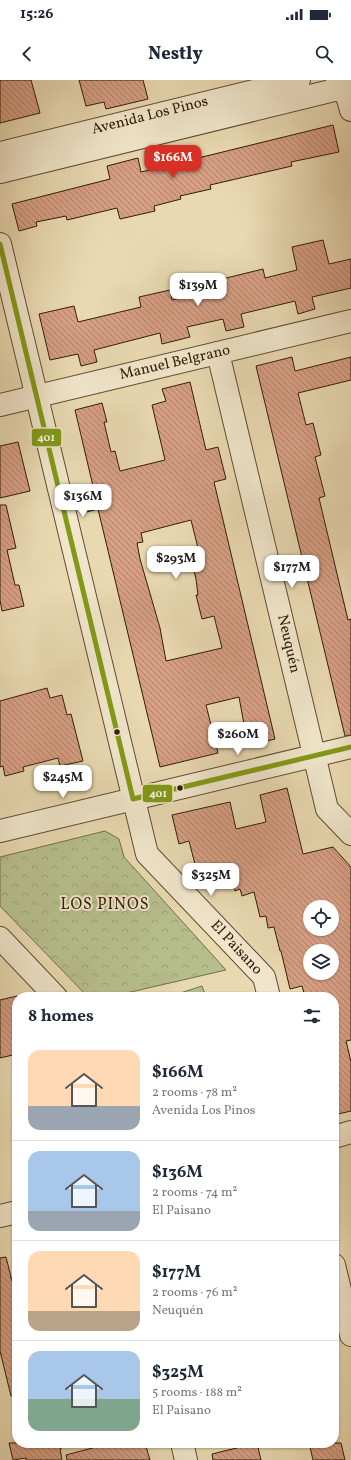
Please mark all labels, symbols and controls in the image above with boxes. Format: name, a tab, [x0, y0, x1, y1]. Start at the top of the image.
text: 15:26	[20, 4, 54, 25]
text: Nestly	[148, 42, 203, 67]
icon: back	[16, 43, 38, 65]
icon: search	[313, 43, 335, 65]
street label: Avenida Los Pinos	[90, 91, 210, 141]
pin: $166M	[145, 145, 201, 179]
text: $166M	[153, 149, 193, 167]
pin: $139M	[170, 273, 226, 307]
text: $139M	[179, 277, 217, 295]
street label: Manuel Belgrano	[118, 340, 232, 386]
line badge: 401	[31, 428, 62, 447]
text: 401	[37, 431, 55, 446]
pin: $136M	[55, 484, 111, 518]
text: $136M	[64, 488, 102, 506]
pin: $293M	[148, 546, 204, 580]
text: $293M	[156, 550, 196, 568]
pin: $177M	[264, 555, 320, 589]
text: $177M	[273, 559, 311, 577]
street label: Neuquén	[271, 613, 305, 675]
pin: $260M	[210, 722, 266, 756]
text: $260M	[217, 726, 259, 744]
unlabelled marker	[112, 727, 122, 737]
pin: $245M	[35, 765, 91, 799]
text: $245M	[43, 769, 83, 787]
unlabelled marker	[175, 783, 185, 793]
line badge: 401	[142, 784, 173, 803]
text: 401	[149, 787, 167, 802]
pin: $325M	[183, 863, 239, 897]
text: $325M	[191, 867, 231, 885]
district label: LOS PINOS	[60, 894, 150, 916]
map controls	[303, 900, 339, 980]
button: locate	[303, 900, 339, 936]
street label: El Paisano	[205, 916, 267, 980]
button: layers	[303, 944, 339, 980]
text: 8 homes	[28, 1005, 94, 1028]
icon: filters	[301, 1005, 323, 1027]
text: $166M	[152, 1061, 203, 1084]
icon: home	[60, 1066, 108, 1114]
text: 2 rooms · 78 m²	[152, 1084, 237, 1102]
text: Avenida Los Pinos	[152, 1102, 255, 1120]
text: $136M	[152, 1161, 203, 1184]
icon: home	[60, 1167, 108, 1215]
text: 2 rooms · 74 m²	[152, 1184, 237, 1202]
text: El Paisano	[152, 1202, 211, 1220]
text: $177M	[152, 1261, 201, 1284]
icon: home	[60, 1267, 108, 1315]
text: 2 rooms · 76 m²	[152, 1284, 237, 1302]
text: Neuquén	[152, 1302, 204, 1320]
text: $325M	[152, 1361, 204, 1384]
icon: home	[60, 1367, 108, 1415]
text: 5 rooms · 188 m²	[152, 1384, 242, 1402]
text: El Paisano	[152, 1402, 211, 1420]

